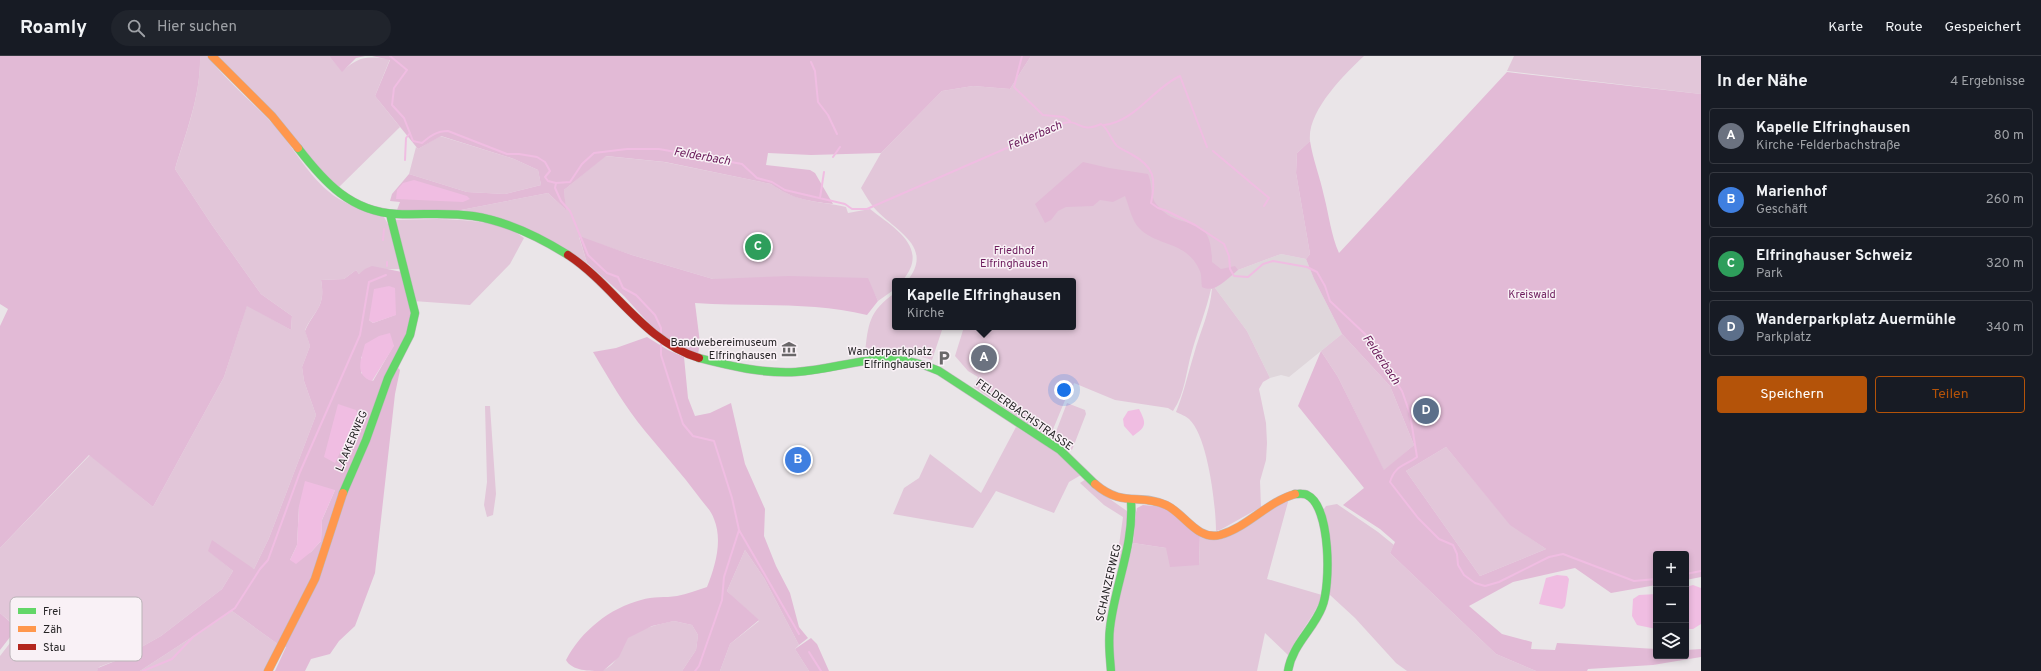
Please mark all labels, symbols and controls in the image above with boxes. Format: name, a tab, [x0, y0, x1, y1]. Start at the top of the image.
search box	[111, 10, 391, 46]
text: Roamly	[20, 16, 87, 40]
icon: search	[125, 17, 147, 39]
text: Hier suchen	[157, 18, 237, 37]
text: Karte	[1828, 19, 1863, 36]
text: Route	[1885, 19, 1922, 36]
text: Gespeichert	[1944, 19, 2021, 36]
text: In der Nähe	[1717, 71, 1808, 93]
text: 4 Ergebnisse	[1950, 74, 2025, 90]
water label: Felderbach	[1006, 117, 1065, 155]
text: Kapelle Elfringhausen	[1756, 119, 1910, 138]
text: A	[1726, 128, 1736, 144]
text: 80 m	[1994, 128, 2024, 144]
text: Kirche · Felderbachstraße	[1756, 138, 1900, 154]
water label: Felderbach	[672, 144, 732, 170]
text: Marienhof	[1756, 183, 1827, 202]
text: B	[1727, 192, 1735, 208]
text: 260 m	[1986, 192, 2024, 208]
text: Geschäft	[1756, 202, 1808, 218]
pin: C	[745, 232, 771, 262]
park label: Friedhof Elfringhausen	[980, 244, 1048, 271]
text: Elfringhauser Schweiz	[1756, 247, 1913, 266]
text: C	[1727, 256, 1735, 272]
text: 320 m	[1986, 256, 2024, 272]
text: Park	[1756, 266, 1783, 282]
popup	[892, 278, 1076, 330]
text: Kapelle Elfringhausen	[907, 287, 1061, 306]
park label: Kreiswald	[1508, 288, 1556, 302]
text: Kirche	[907, 306, 944, 322]
text: Wanderparkplatz Auermühle	[1756, 311, 1956, 330]
text: D	[1726, 320, 1736, 336]
text: 340 m	[1986, 320, 2024, 336]
text: Parkplatz	[1756, 330, 1812, 346]
water label: Felderbach	[1358, 332, 1404, 389]
place label: Bandwebereimuseum Elfringhausen	[670, 336, 777, 363]
museum icon: Bandwebereimuseum Elfringhausen	[780, 340, 798, 358]
pin: A	[971, 343, 997, 373]
place label: Wanderparkplatz Elfringhausen	[848, 345, 932, 372]
parking icon: Wanderparkplatz Elfringhausen	[935, 349, 953, 367]
street label: FELDERBACHSTRASSE	[973, 376, 1075, 454]
button: Speichern	[1717, 376, 1867, 413]
button: Teilen	[1875, 376, 2025, 413]
your location	[1054, 380, 1074, 400]
pin: D	[1413, 396, 1439, 426]
street label: LAAKERWEG	[333, 408, 371, 474]
pin: B	[785, 445, 811, 475]
street label: SCHANZERWEG	[1093, 543, 1125, 623]
map controls	[1653, 551, 1689, 659]
button: +	[1653, 551, 1689, 587]
button: −	[1653, 587, 1689, 623]
legend	[10, 597, 142, 661]
text: Frei	[43, 605, 61, 619]
text: Zäh	[43, 623, 62, 637]
button: layers	[1653, 623, 1689, 659]
text: Stau	[43, 641, 66, 655]

